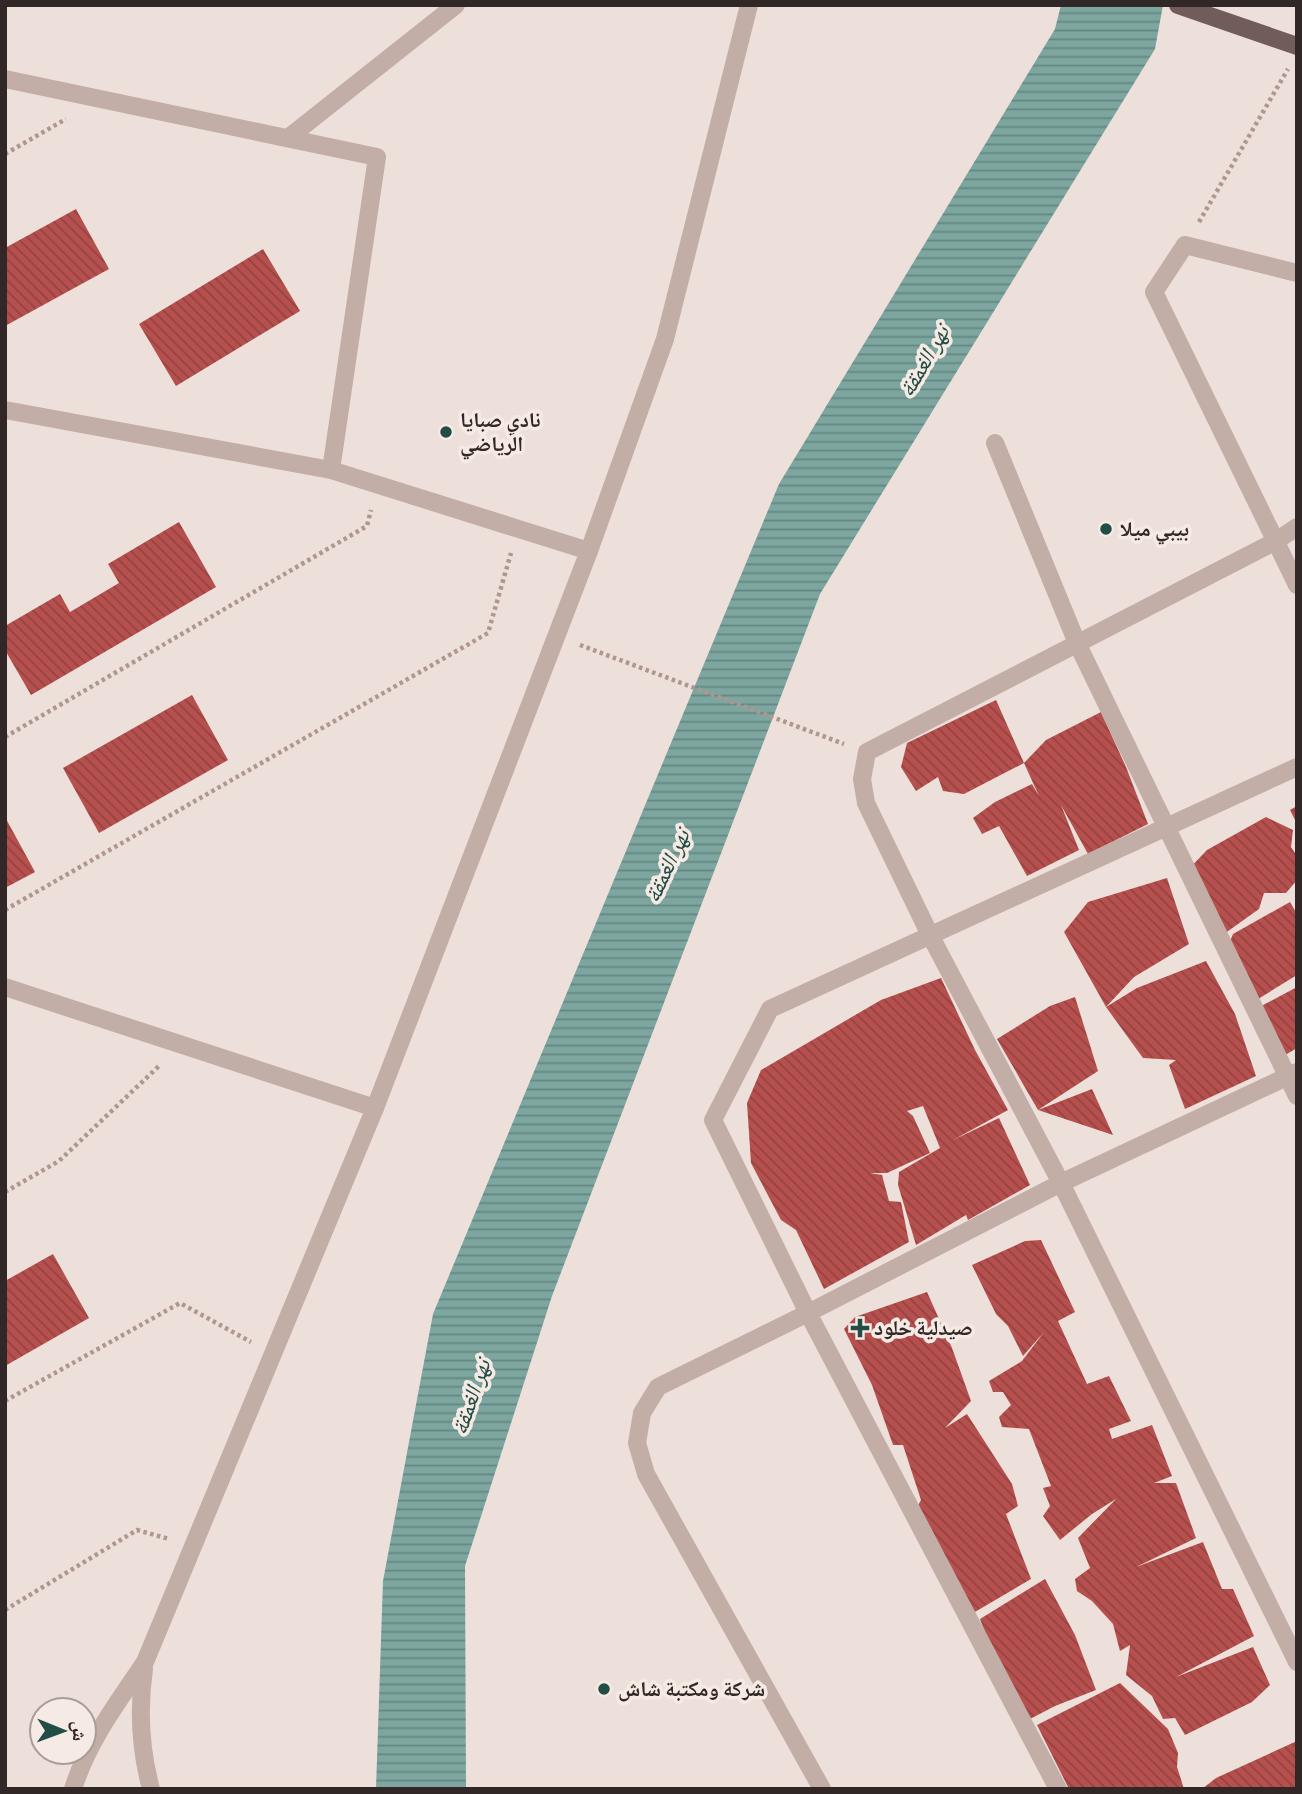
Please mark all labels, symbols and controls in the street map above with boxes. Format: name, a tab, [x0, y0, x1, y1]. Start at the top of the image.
water label: نهر الغمقة	[890, 316, 959, 403]
place label: نادي صبايا الرياضي	[460, 405, 541, 460]
marker: نادي صبايا الرياضي	[438, 424, 454, 440]
place label: بيبي ميلا	[1120, 514, 1189, 545]
marker: بيبي ميلا	[1098, 521, 1114, 537]
water label: نهر الغمقة	[636, 821, 700, 908]
place label: صيدلية خلود	[874, 1313, 973, 1343]
marker: صيدلية خلود	[852, 1320, 868, 1336]
water label: نهر الغمقة	[443, 1352, 500, 1439]
place label: شركة ومكتبة شاش	[618, 1674, 765, 1704]
marker: شركة ومكتبة شاش	[596, 1681, 612, 1697]
north arrow	[28, 1696, 98, 1766]
text: ش	[65, 1721, 92, 1742]

